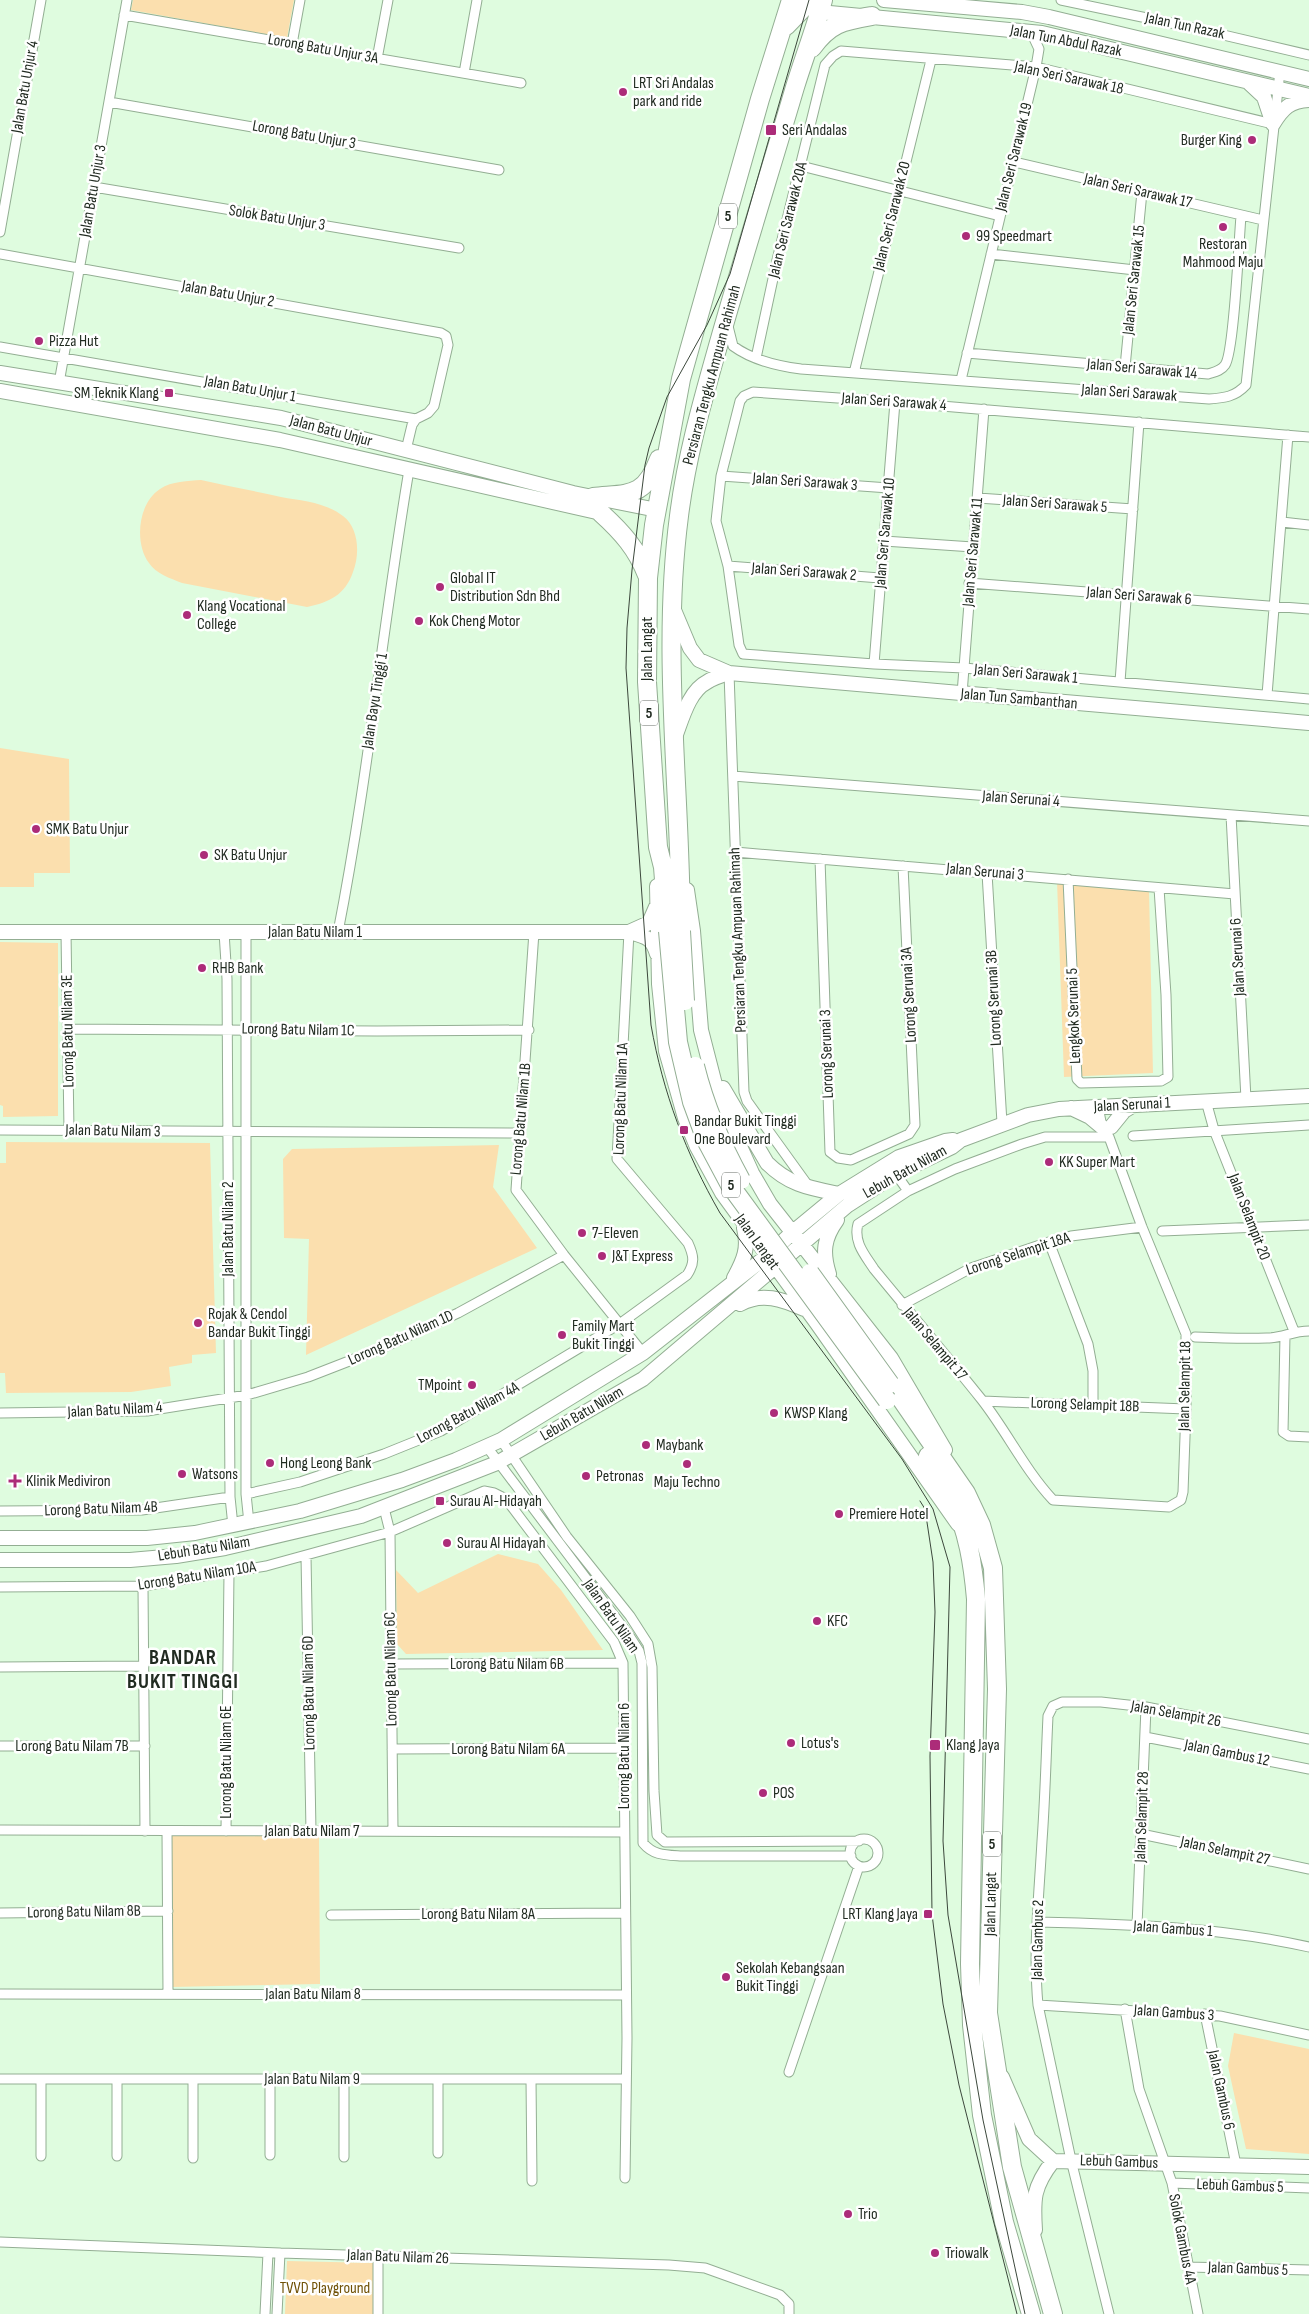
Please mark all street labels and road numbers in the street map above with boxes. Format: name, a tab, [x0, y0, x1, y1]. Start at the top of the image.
street label: Jalan Tun Razak	[1143, 8, 1226, 44]
street label: Jalan Tun Abdul Razak	[1008, 21, 1123, 61]
street label: Lorong Batu Unjur 3A	[266, 30, 380, 68]
street label: Jalan Batu Unjur 4	[7, 39, 43, 136]
street label: Jalan Seri Sarawak 18	[1012, 57, 1125, 99]
street label: Jalan Seri Sarawak 19	[991, 101, 1037, 214]
street label: Lorong Batu Unjur 3	[251, 117, 357, 153]
street label: Jalan Batu Unjur 3	[75, 143, 110, 240]
street label: Jalan Seri Sarawak 20	[869, 159, 915, 274]
street label: Jalan Seri Sarawak 20A	[764, 160, 812, 281]
street label: Jalan Seri Sarawak 17	[1081, 169, 1194, 213]
street label: Solok Batu Unjur 3	[227, 201, 327, 235]
road number: 5	[719, 204, 737, 228]
street label: Jalan Seri Sarawak 15	[1119, 224, 1149, 337]
street label: Jalan Batu Unjur 2	[179, 276, 276, 311]
street label: Persiaran Tengku Ampuan Rahimah	[679, 283, 745, 467]
street label: Jalan Seri Sarawak 14	[1085, 355, 1198, 383]
street label: Jalan Batu Unjur 1	[202, 371, 298, 406]
street label: Jalan Seri Sarawak	[1080, 380, 1177, 406]
street label: Jalan Seri Sarawak 4	[840, 389, 947, 415]
street label: Jalan Batu Unjur	[287, 411, 375, 451]
street label: Jalan Seri Sarawak 3	[751, 469, 858, 495]
street label: Jalan Seri Sarawak 10	[871, 477, 899, 590]
street label: Jalan Seri Sarawak 5	[1001, 491, 1108, 517]
street label: Jalan Seri Sarawak 11	[959, 496, 987, 608]
street label: Jalan Seri Sarawak 2	[750, 559, 857, 585]
street label: Jalan Seri Sarawak 6	[1085, 583, 1192, 609]
street label: Jalan Langat	[638, 617, 657, 682]
street label: Jalan Bayu Tinggi 1	[358, 651, 392, 751]
street label: Jalan Seri Sarawak 1	[972, 660, 1079, 688]
street label: Jalan Tun Sambanthan	[959, 684, 1078, 714]
road number: 5	[640, 700, 658, 726]
street label: Jalan Serunai 4	[981, 787, 1061, 811]
street label: Persiaran Tengku Ampuan Rahimah	[725, 847, 751, 1033]
street label: Jalan Serunai 3	[944, 859, 1025, 885]
street label: Jalan Serunai 6	[1226, 918, 1250, 997]
street label: Jalan Batu Nilam 1	[267, 923, 362, 942]
street label: Lorong Serunai 3A	[897, 947, 921, 1043]
street label: Lorong Serunai 3B	[982, 950, 1006, 1046]
street label: Lengkok Serunai 5	[1063, 968, 1085, 1064]
street label: Lorong Batu Nilam 3E	[58, 974, 78, 1088]
street label: Lorong Serunai 3	[816, 1009, 838, 1099]
street label: Lorong Batu Nilam 1C	[241, 1020, 355, 1040]
street label: Lorong Batu Nilam 1A	[610, 1042, 632, 1155]
street label: Lorong Batu Nilam 1B	[507, 1062, 535, 1176]
street label: Jalan Serunai 1	[1092, 1093, 1171, 1117]
street label: Jalan Batu Nilam 3	[64, 1121, 161, 1141]
street label: Lebuh Batu Nilam	[860, 1141, 950, 1203]
street label: Jalan Selampit 20	[1223, 1170, 1274, 1263]
road number: 5	[722, 1172, 740, 1198]
street label: Jalan Batu Nilam 2	[219, 1181, 238, 1278]
street label: Jalan Langat	[730, 1210, 784, 1274]
street label: Lorong Selampit 18A	[964, 1228, 1073, 1280]
street label: Jalan Selampit 17	[898, 1303, 971, 1385]
street label: Lorong Batu Nilam 1D	[345, 1306, 457, 1370]
street label: Jalan Selampit 18	[1175, 1341, 1195, 1432]
street label: Lorong Batu Nilam 4A	[414, 1378, 523, 1448]
street label: Lebuh Batu Nilam	[537, 1383, 627, 1445]
street label: Lorong Selampit 18B	[1030, 1394, 1140, 1416]
street label: Jalan Batu Nilam 4	[66, 1398, 163, 1422]
street label: Lorong Batu Nilam 4B	[44, 1498, 158, 1520]
street label: Lebuh Batu Nilam	[157, 1532, 251, 1566]
street label: Lorong Batu Nilam 10A	[137, 1557, 257, 1595]
street label: Jalan Batu Nilam	[578, 1575, 643, 1657]
street label: Lorong Batu Nilam 6C	[380, 1611, 401, 1726]
street label: Lorong Batu Nilam 6D	[298, 1635, 319, 1750]
street label: Lorong Batu Nilam 6B	[450, 1655, 564, 1674]
street label: Jalan Selampit 26	[1128, 1697, 1223, 1731]
street label: Lorong Batu Nilam 6	[615, 1703, 634, 1809]
street label: Lorong Batu Nilam 6E	[217, 1705, 236, 1819]
street label: Jalan Gambus 12	[1182, 1735, 1271, 1771]
street label: Lorong Batu Nilam 7B	[15, 1737, 129, 1756]
street label: Lorong Batu Nilam 6A	[451, 1740, 565, 1759]
street label: Jalan Selampit 28	[1131, 1771, 1153, 1864]
street label: Jalan Batu Nilam 7	[264, 1822, 360, 1841]
road number: 5	[983, 1832, 1001, 1856]
street label: Jalan Selampit 27	[1178, 1832, 1272, 1870]
street label: Jalan Langat	[981, 1872, 1001, 1937]
street label: Jalan Gambus 2	[1028, 1900, 1048, 1981]
street label: Lorong Batu Nilam 8B	[27, 1902, 141, 1922]
street label: Lorong Batu Nilam 8A	[421, 1905, 535, 1924]
street label: Jalan Gambus 1	[1132, 1917, 1214, 1941]
street label: Jalan Batu Nilam 8	[264, 1985, 361, 2004]
street label: Jalan Gambus 3	[1132, 2001, 1215, 2025]
street label: Jalan Gambus 6	[1203, 2047, 1239, 2132]
street label: Jalan Batu Nilam 9	[263, 2070, 360, 2089]
street label: Lebuh Gambus	[1080, 2151, 1159, 2173]
street label: Lebuh Gambus 5	[1196, 2175, 1284, 2197]
street label: Solok Gambus 4A	[1164, 2192, 1200, 2286]
street label: Jalan Batu Nilam 26	[346, 2246, 449, 2268]
street label: Jalan Gambus 5	[1207, 2258, 1288, 2280]

